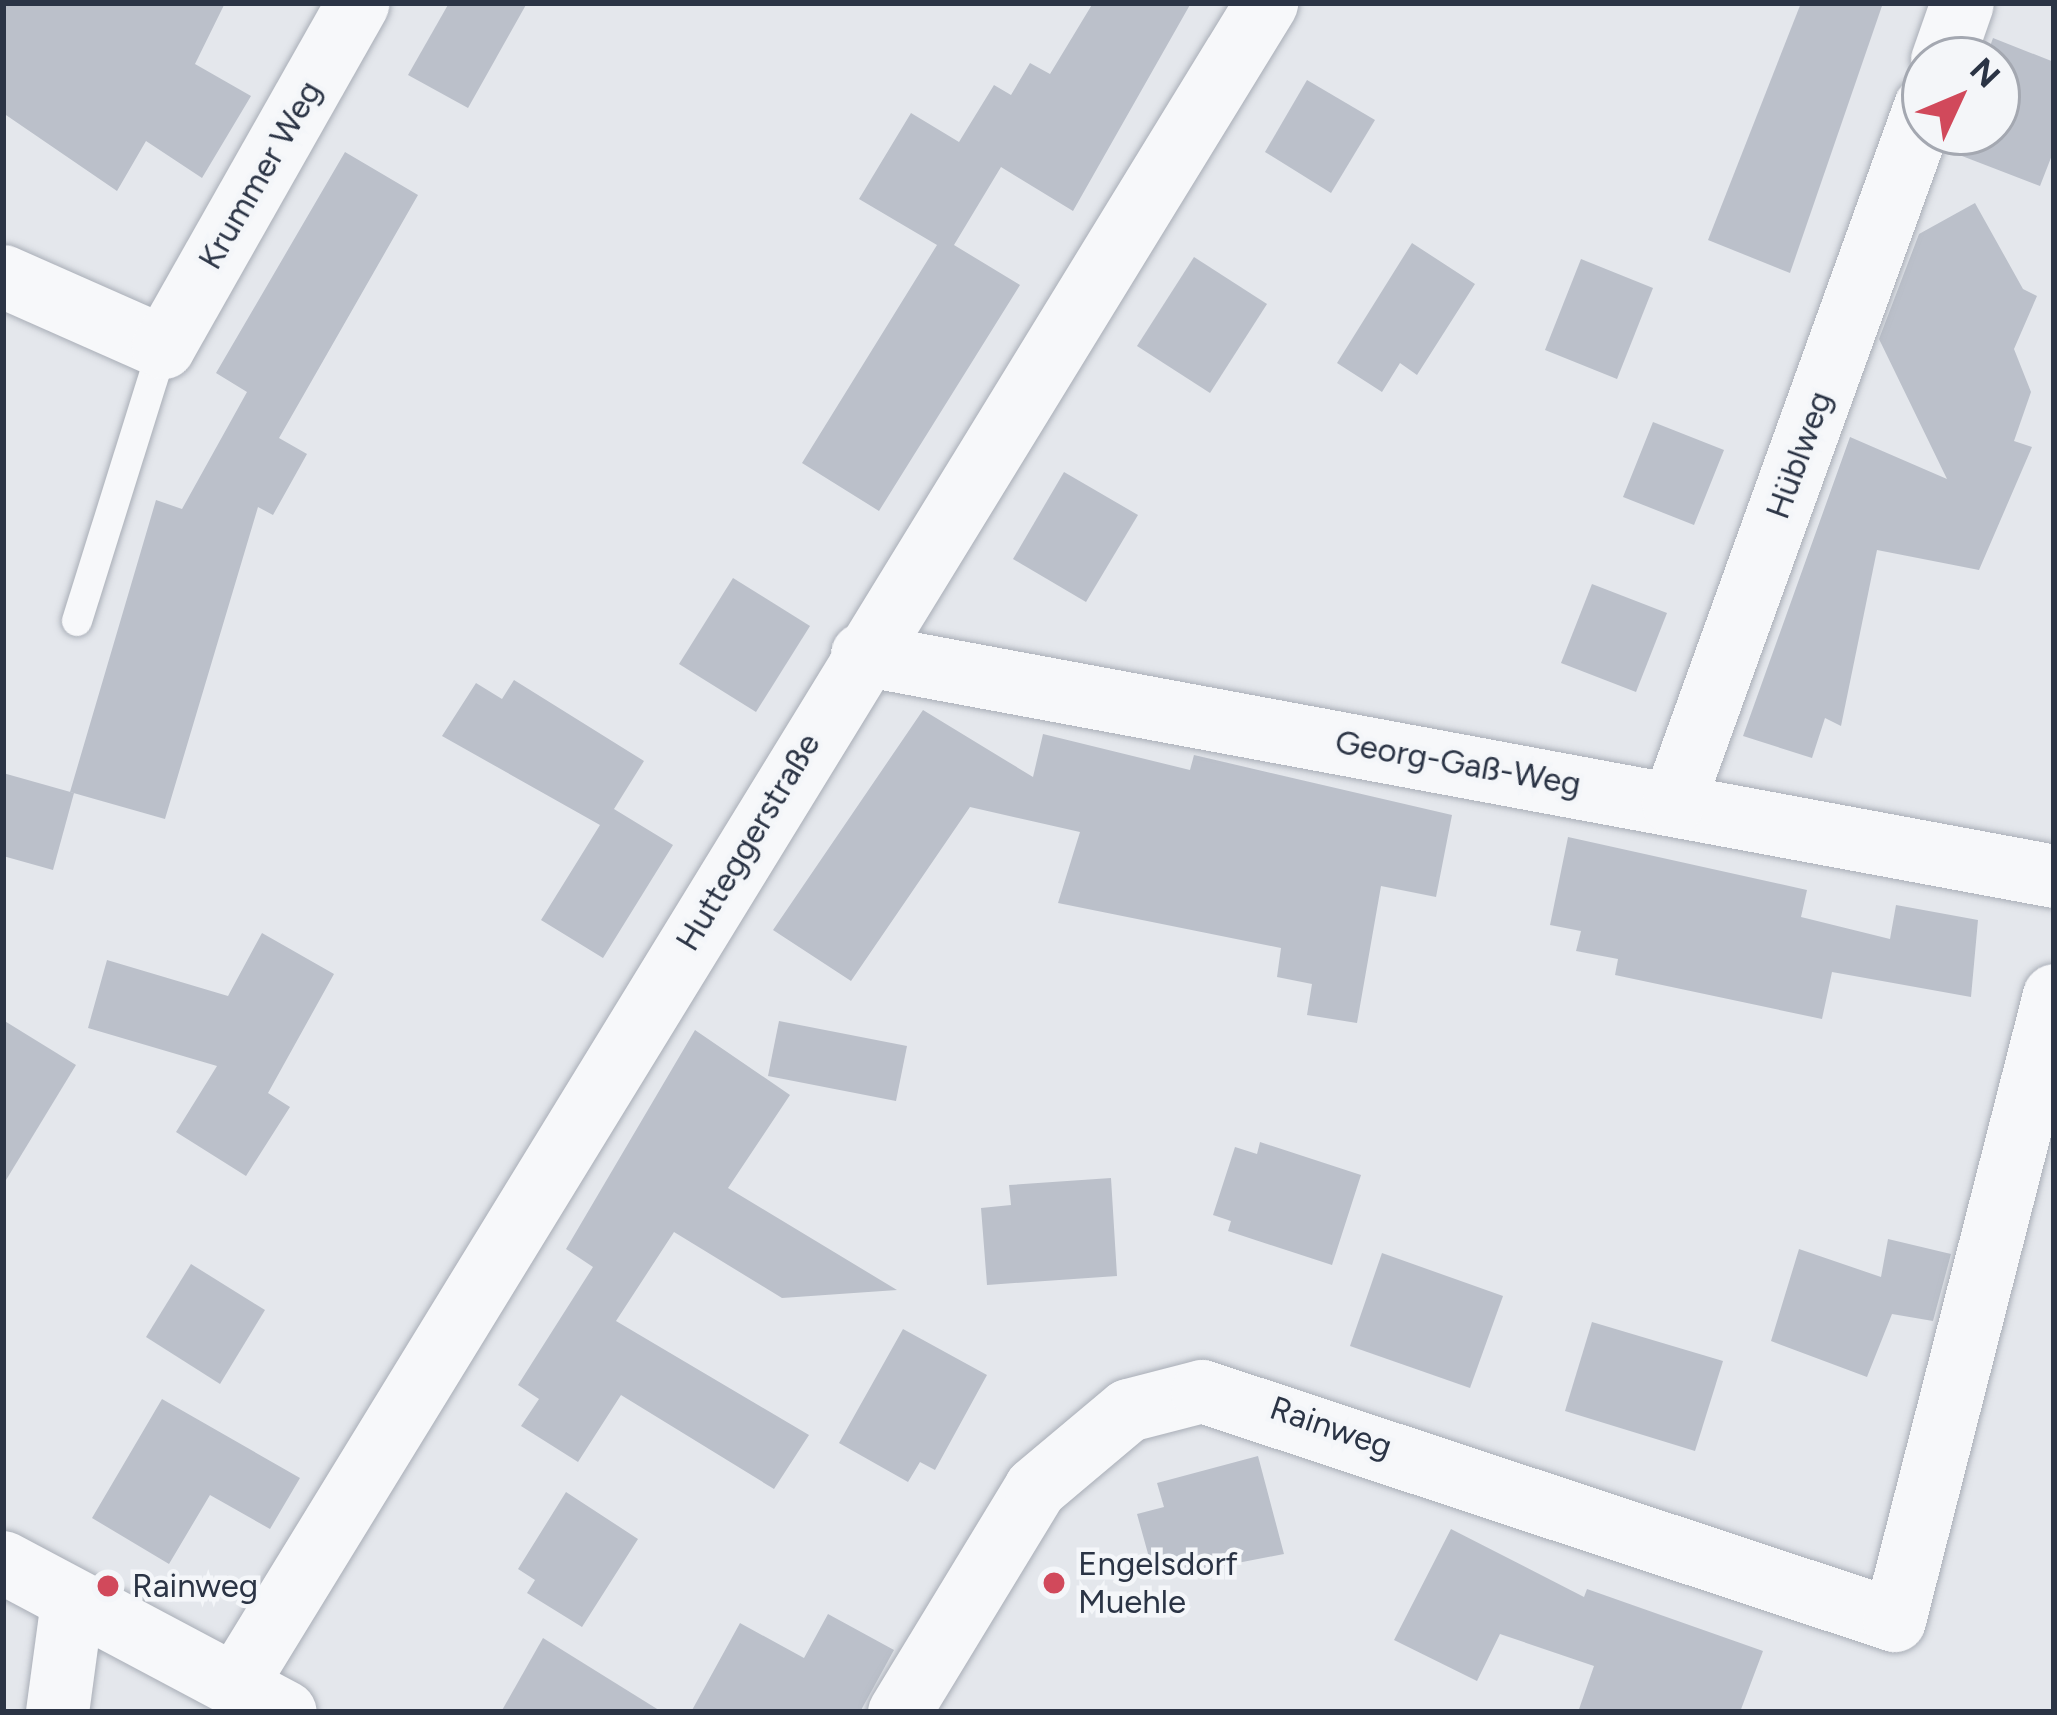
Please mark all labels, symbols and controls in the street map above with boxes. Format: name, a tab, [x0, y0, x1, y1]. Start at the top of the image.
north arrow	[1901, 36, 2021, 156]
text: N	[1962, 50, 2008, 95]
street label: Krummer Weg	[190, 74, 330, 276]
street label: Hüblweg	[1758, 386, 1840, 524]
street label: Georg-Gaß-Weg	[1332, 722, 1584, 804]
street label: Hutteggerstraße	[668, 726, 828, 958]
street label: Rainweg	[1265, 1388, 1397, 1466]
place label: Engelsdorf Muehle	[1078, 1544, 1238, 1622]
place label: Rainweg	[132, 1566, 258, 1606]
marker: Engelsdorf Muehle	[1041, 1570, 1067, 1596]
marker: Rainweg	[95, 1573, 121, 1599]

